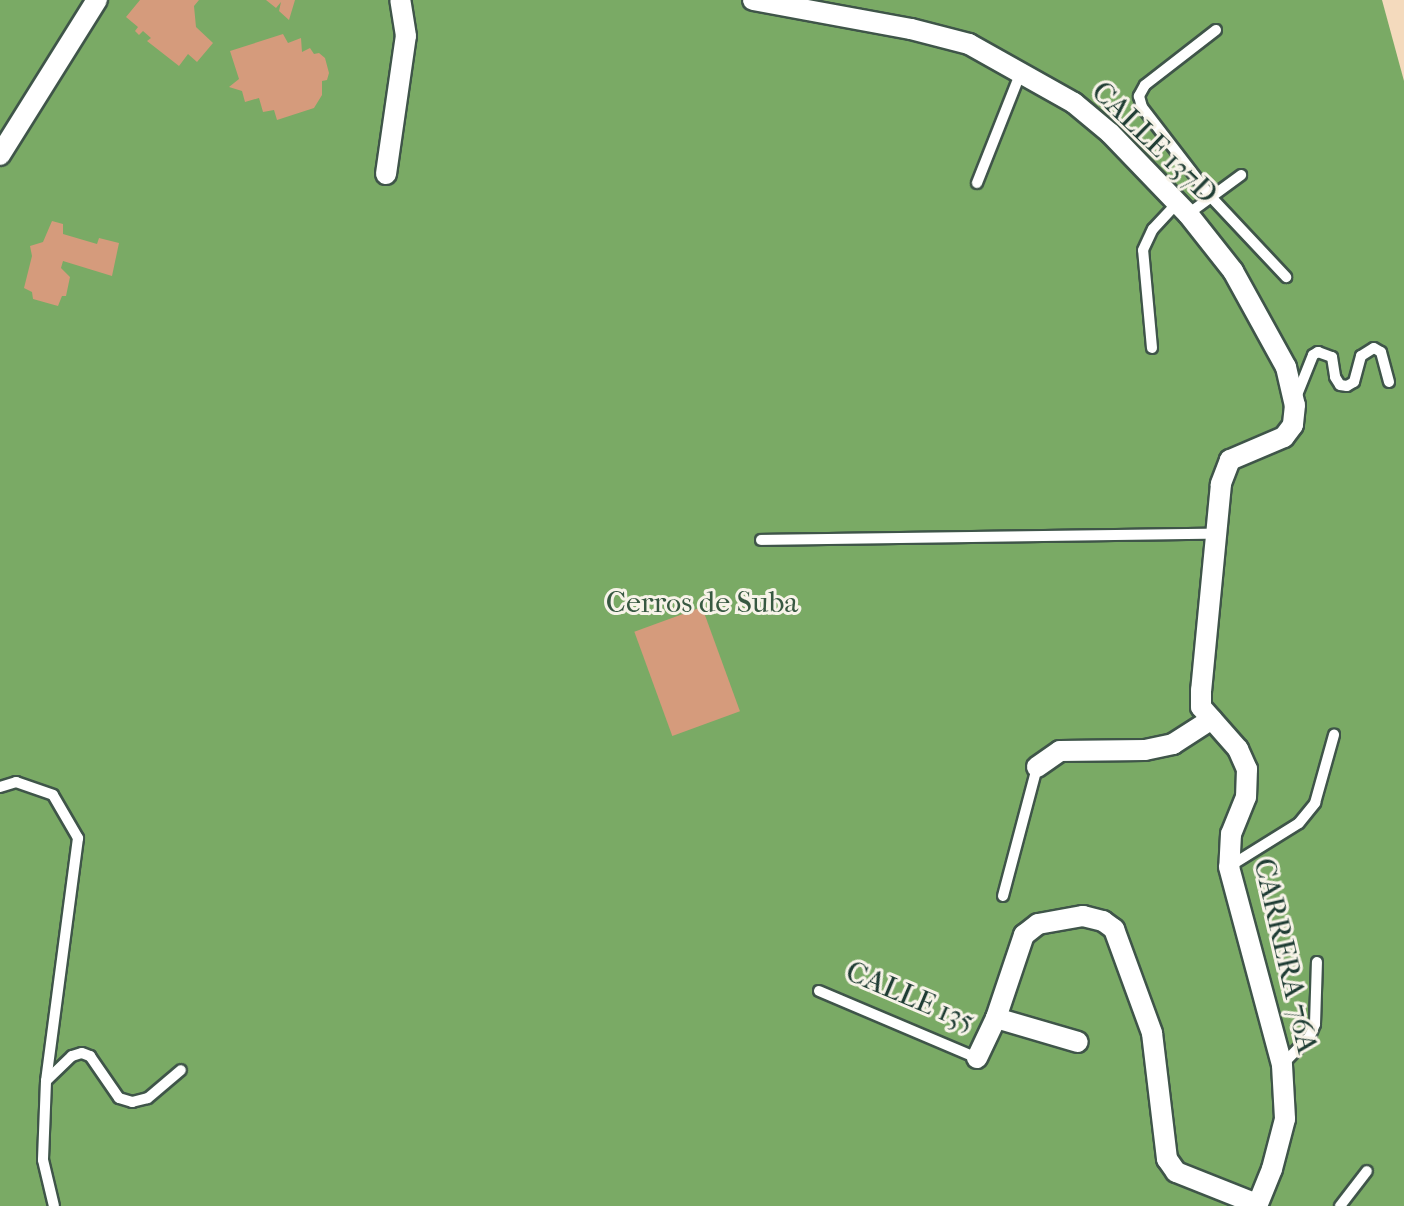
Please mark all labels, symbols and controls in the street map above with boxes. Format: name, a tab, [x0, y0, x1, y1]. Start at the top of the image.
street label: CALLE 137D	[1084, 74, 1224, 212]
park label: Cerros de Suba	[606, 585, 798, 621]
street label: CARRERA 76A	[1245, 855, 1325, 1057]
street label: CALLE 135	[840, 954, 980, 1040]

